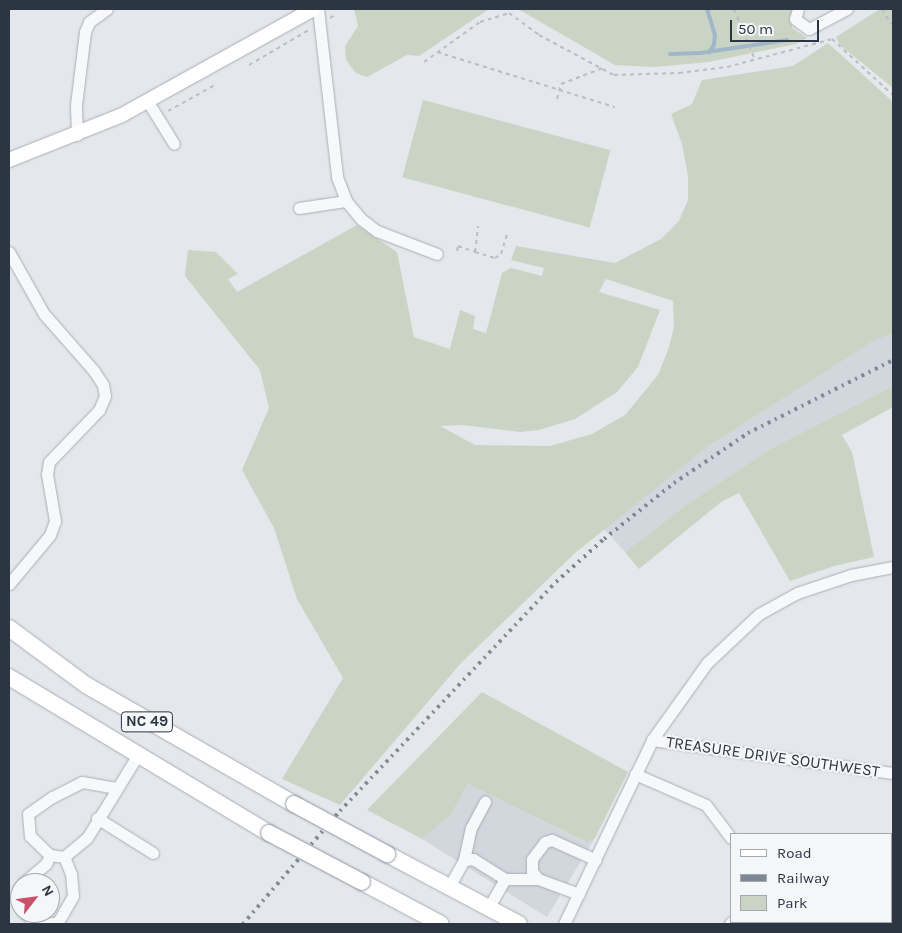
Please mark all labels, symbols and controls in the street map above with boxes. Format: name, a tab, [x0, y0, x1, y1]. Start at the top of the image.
scale bar	[732, 10, 821, 42]
text: 50 m	[738, 20, 773, 38]
road number: NC 49	[121, 710, 173, 734]
street label: TREASURE DRIVE SOUTHWEST	[665, 733, 881, 781]
legend	[730, 833, 892, 923]
text: Road	[777, 844, 812, 862]
text: Railway	[777, 869, 829, 887]
north arrow	[10, 873, 60, 923]
text: N	[38, 882, 57, 899]
text: Park	[777, 894, 807, 912]

